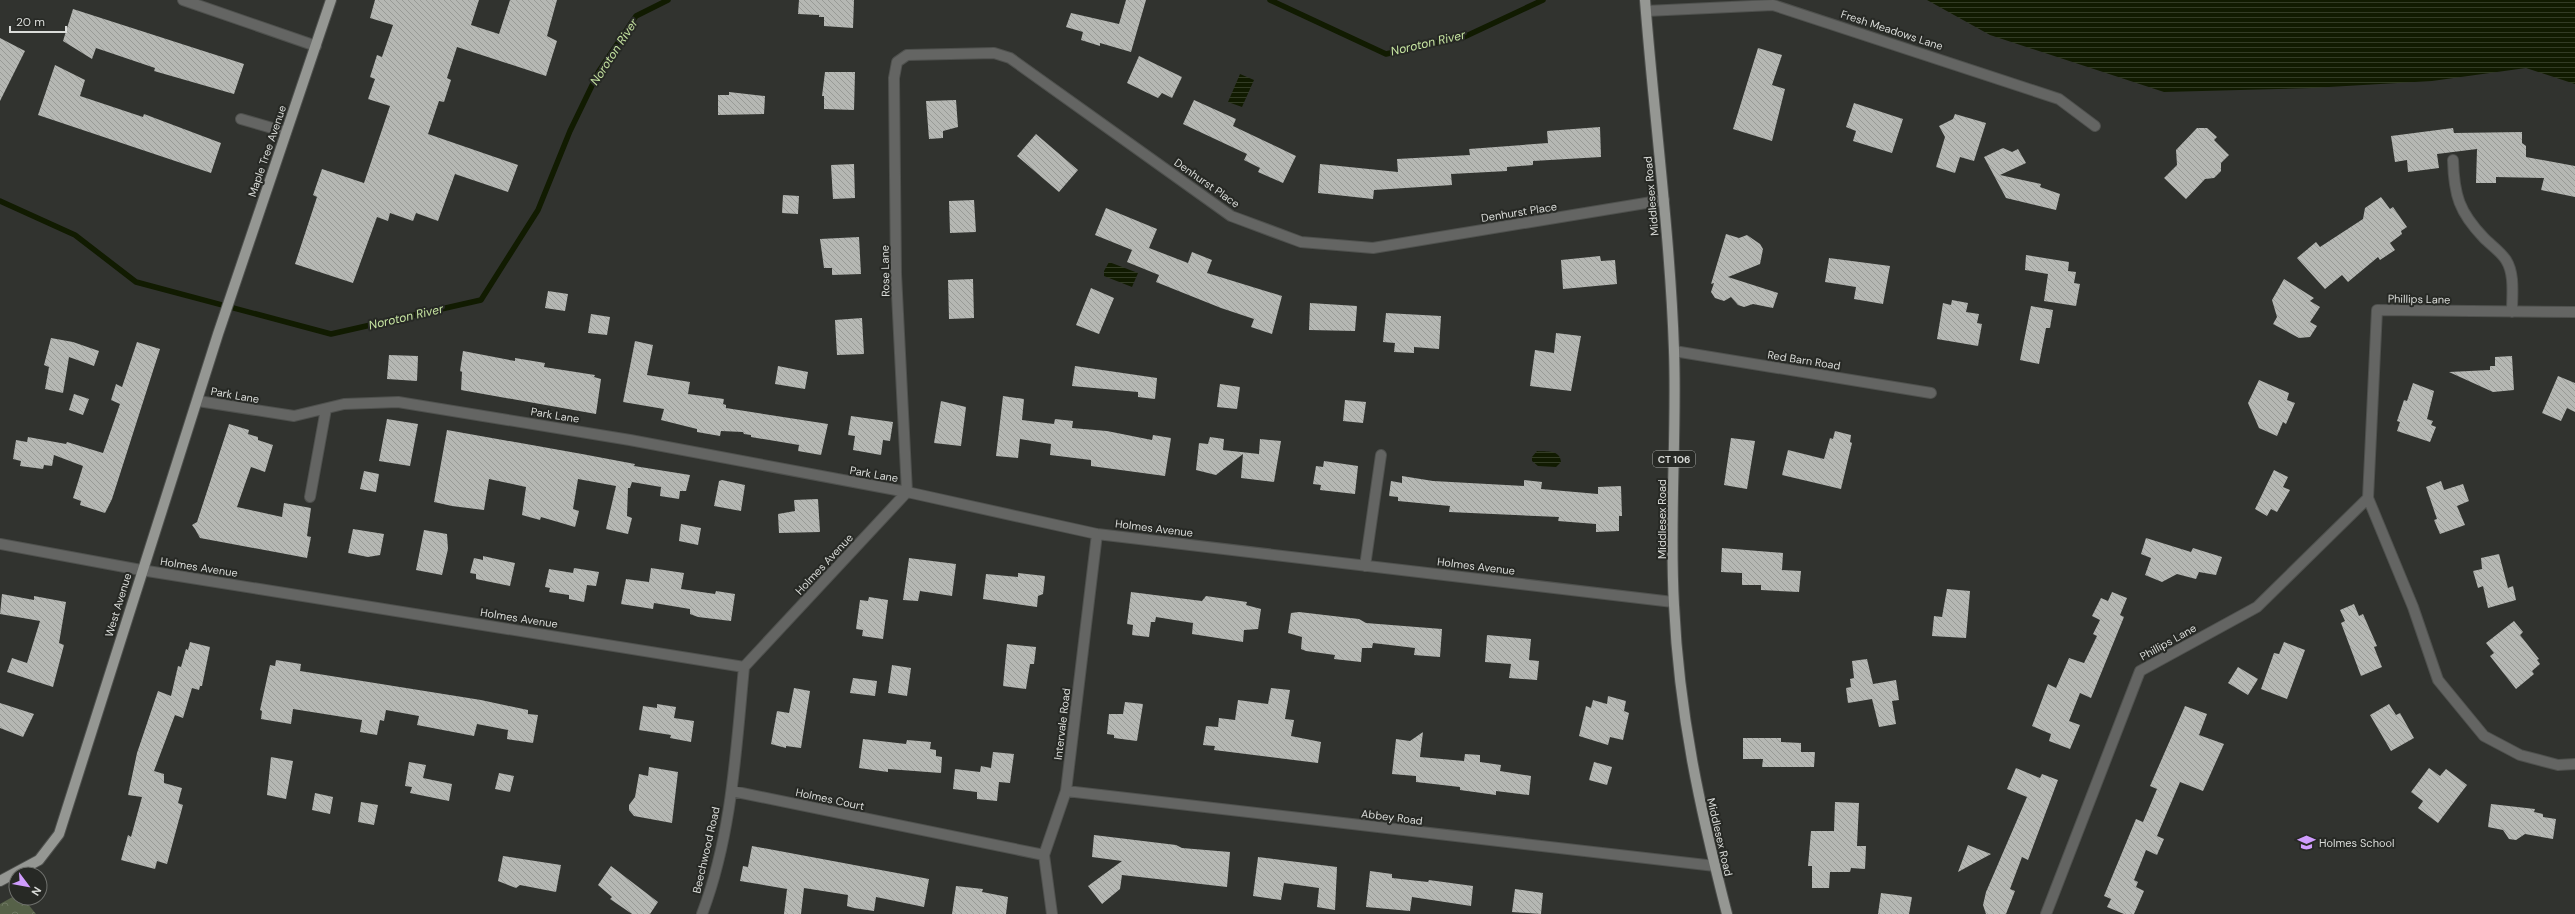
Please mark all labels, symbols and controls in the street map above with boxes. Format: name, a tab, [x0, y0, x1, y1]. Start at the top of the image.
street label: Fresh Meadows Lane	[1839, 7, 1945, 53]
scale bar	[10, 8, 66, 34]
text: 20 m	[16, 14, 45, 30]
water label: Noroton River	[587, 15, 642, 88]
water label: Noroton River	[1389, 27, 1467, 59]
street label: Maple Tree Avenue	[245, 103, 289, 199]
street label: Denhurst Place	[1172, 155, 1242, 211]
street label: Middlesex Road	[1641, 155, 1661, 236]
street label: Denhurst Place	[1480, 199, 1558, 225]
street label: Rose Lane	[878, 245, 892, 297]
street label: Phillips Lane	[2388, 291, 2450, 307]
water label: Noroton River	[367, 301, 445, 333]
street label: Red Barn Road	[1766, 347, 1842, 373]
street label: Park Lane	[210, 384, 260, 406]
street label: Park Lane	[530, 404, 580, 426]
road number: CT 106	[1653, 451, 1695, 467]
street label: Park Lane	[849, 463, 899, 485]
street label: Middlesex Road	[1655, 479, 1669, 559]
street label: Holmes Avenue	[1114, 516, 1194, 540]
street label: Holmes Avenue	[792, 531, 856, 597]
street label: Holmes Avenue	[159, 554, 239, 580]
street label: Holmes Avenue	[1436, 554, 1516, 578]
street label: West Avenue	[102, 571, 134, 639]
street label: Holmes Avenue	[479, 605, 559, 631]
street label: Phillips Lane	[2137, 621, 2199, 663]
street label: Intervale Road	[1051, 687, 1073, 761]
street label: Holmes Court	[794, 785, 866, 813]
street label: Middlesex Road	[1704, 796, 1736, 878]
street label: Beechwood Road	[689, 805, 723, 895]
street label: Abbey Road	[1360, 806, 1424, 828]
school or university icon: Holmes School	[2296, 833, 2316, 853]
place label: Holmes School	[2319, 836, 2394, 850]
north arrow	[8, 866, 48, 906]
text: N	[28, 884, 45, 898]

